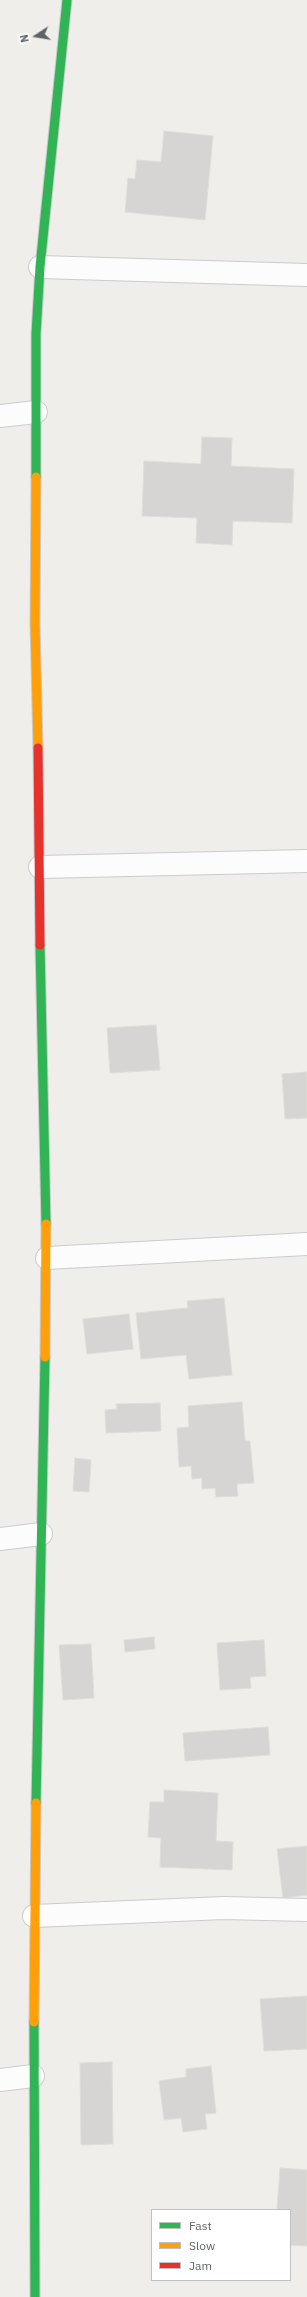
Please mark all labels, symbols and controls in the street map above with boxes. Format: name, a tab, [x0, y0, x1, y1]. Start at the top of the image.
north arrow	[16, 16, 56, 56]
text: N	[17, 33, 32, 44]
legend	[151, 2209, 291, 2281]
text: Fast	[189, 2218, 212, 2233]
text: Slow	[189, 2238, 215, 2253]
text: Jam	[189, 2258, 212, 2273]

